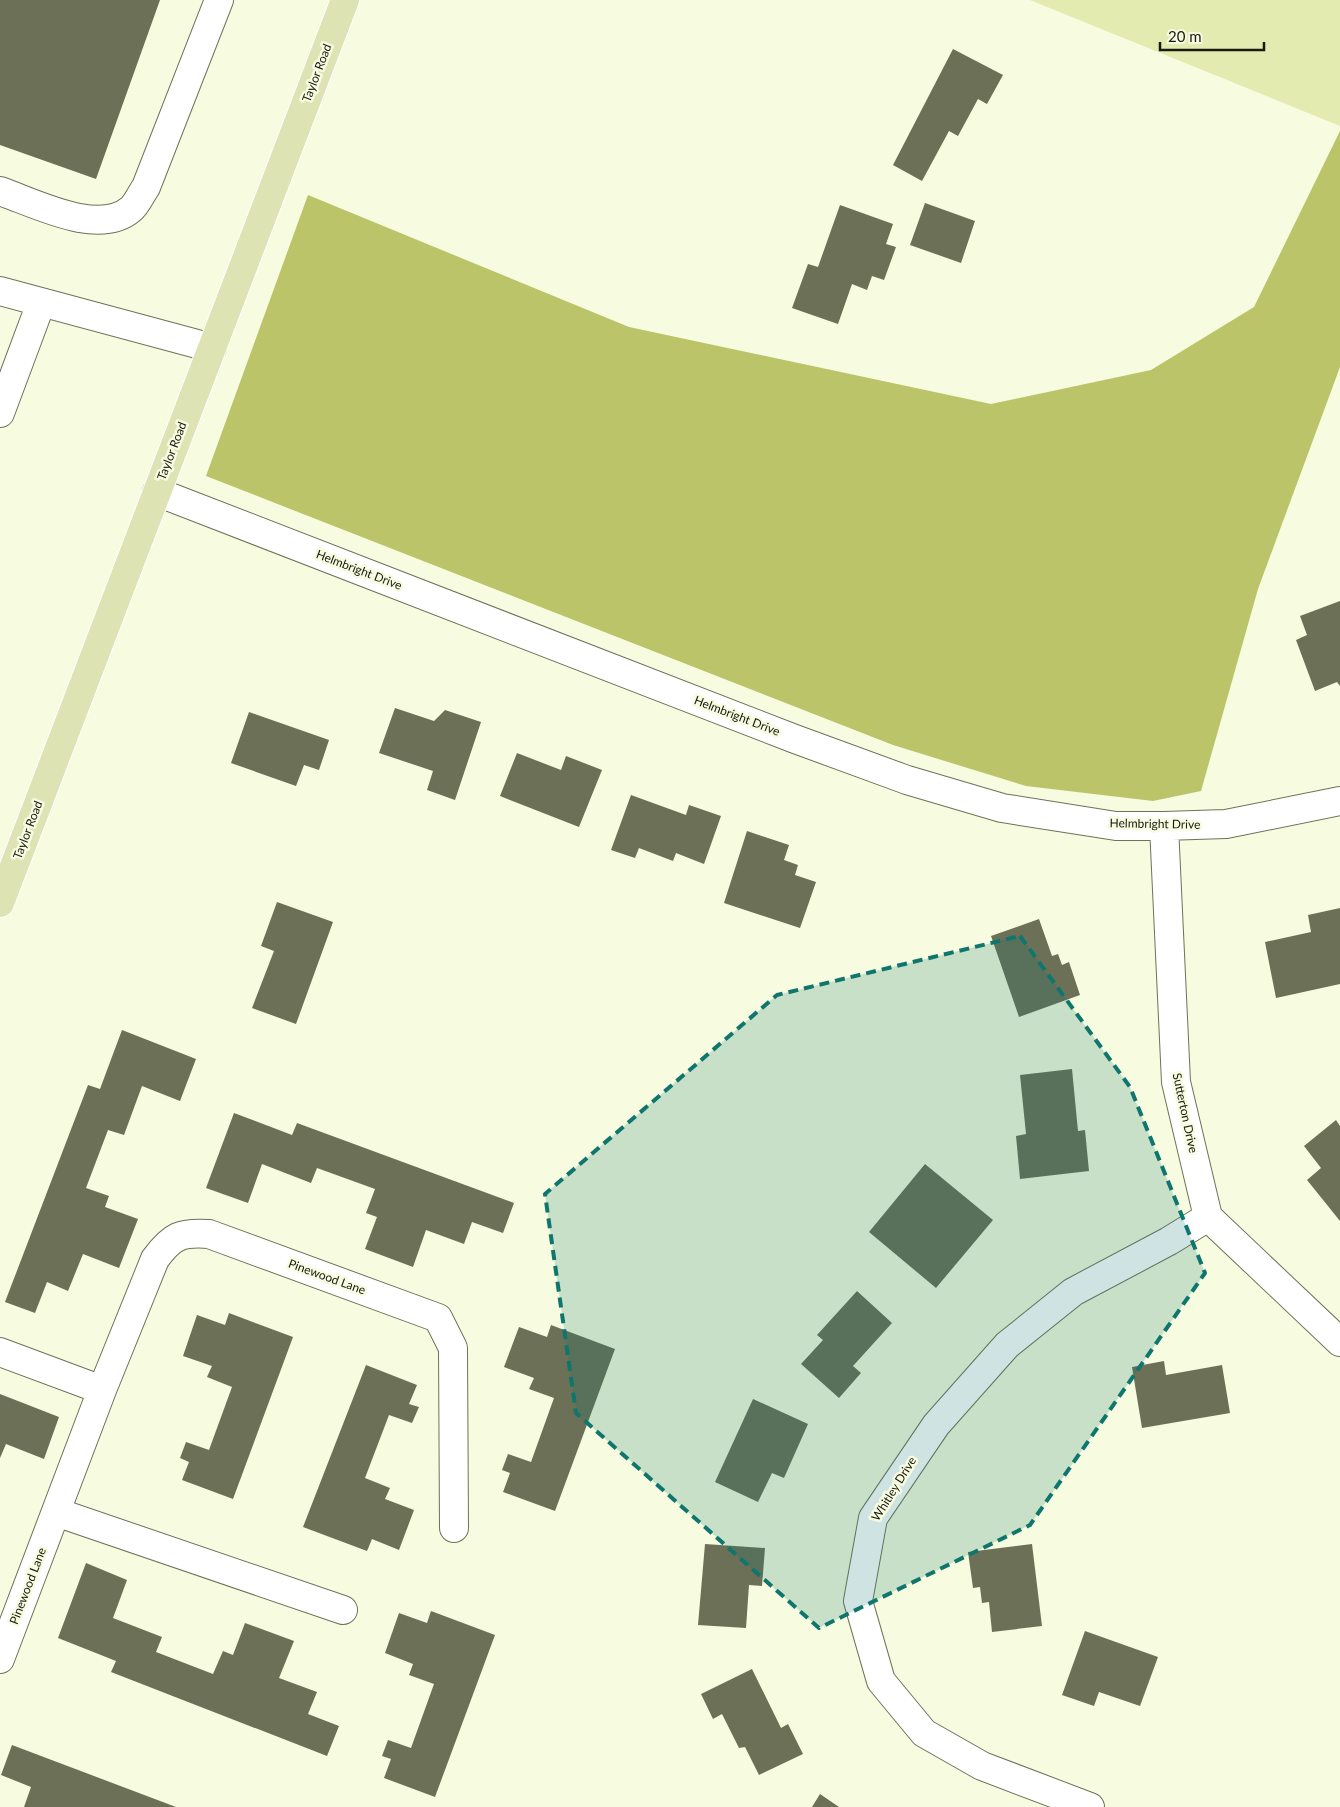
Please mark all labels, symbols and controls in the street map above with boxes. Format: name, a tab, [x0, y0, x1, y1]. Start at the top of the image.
scale bar	[1160, 20, 1264, 52]
text: 20 m	[1168, 27, 1202, 45]
street label: Taylor Road	[299, 42, 334, 104]
street label: Taylor Road	[154, 420, 189, 482]
street label: Helmbright Drive	[314, 546, 404, 593]
street label: Helmbright Drive	[692, 692, 782, 739]
street label: Taylor Road	[10, 799, 45, 861]
street label: Helmbright Drive	[1109, 815, 1201, 832]
street label: Sutterton Drive	[1170, 1072, 1201, 1154]
street label: Pinewood Lane	[287, 1256, 368, 1297]
street label: Whitley Drive	[868, 1454, 919, 1524]
street label: Pinewood Lane	[6, 1545, 49, 1626]

